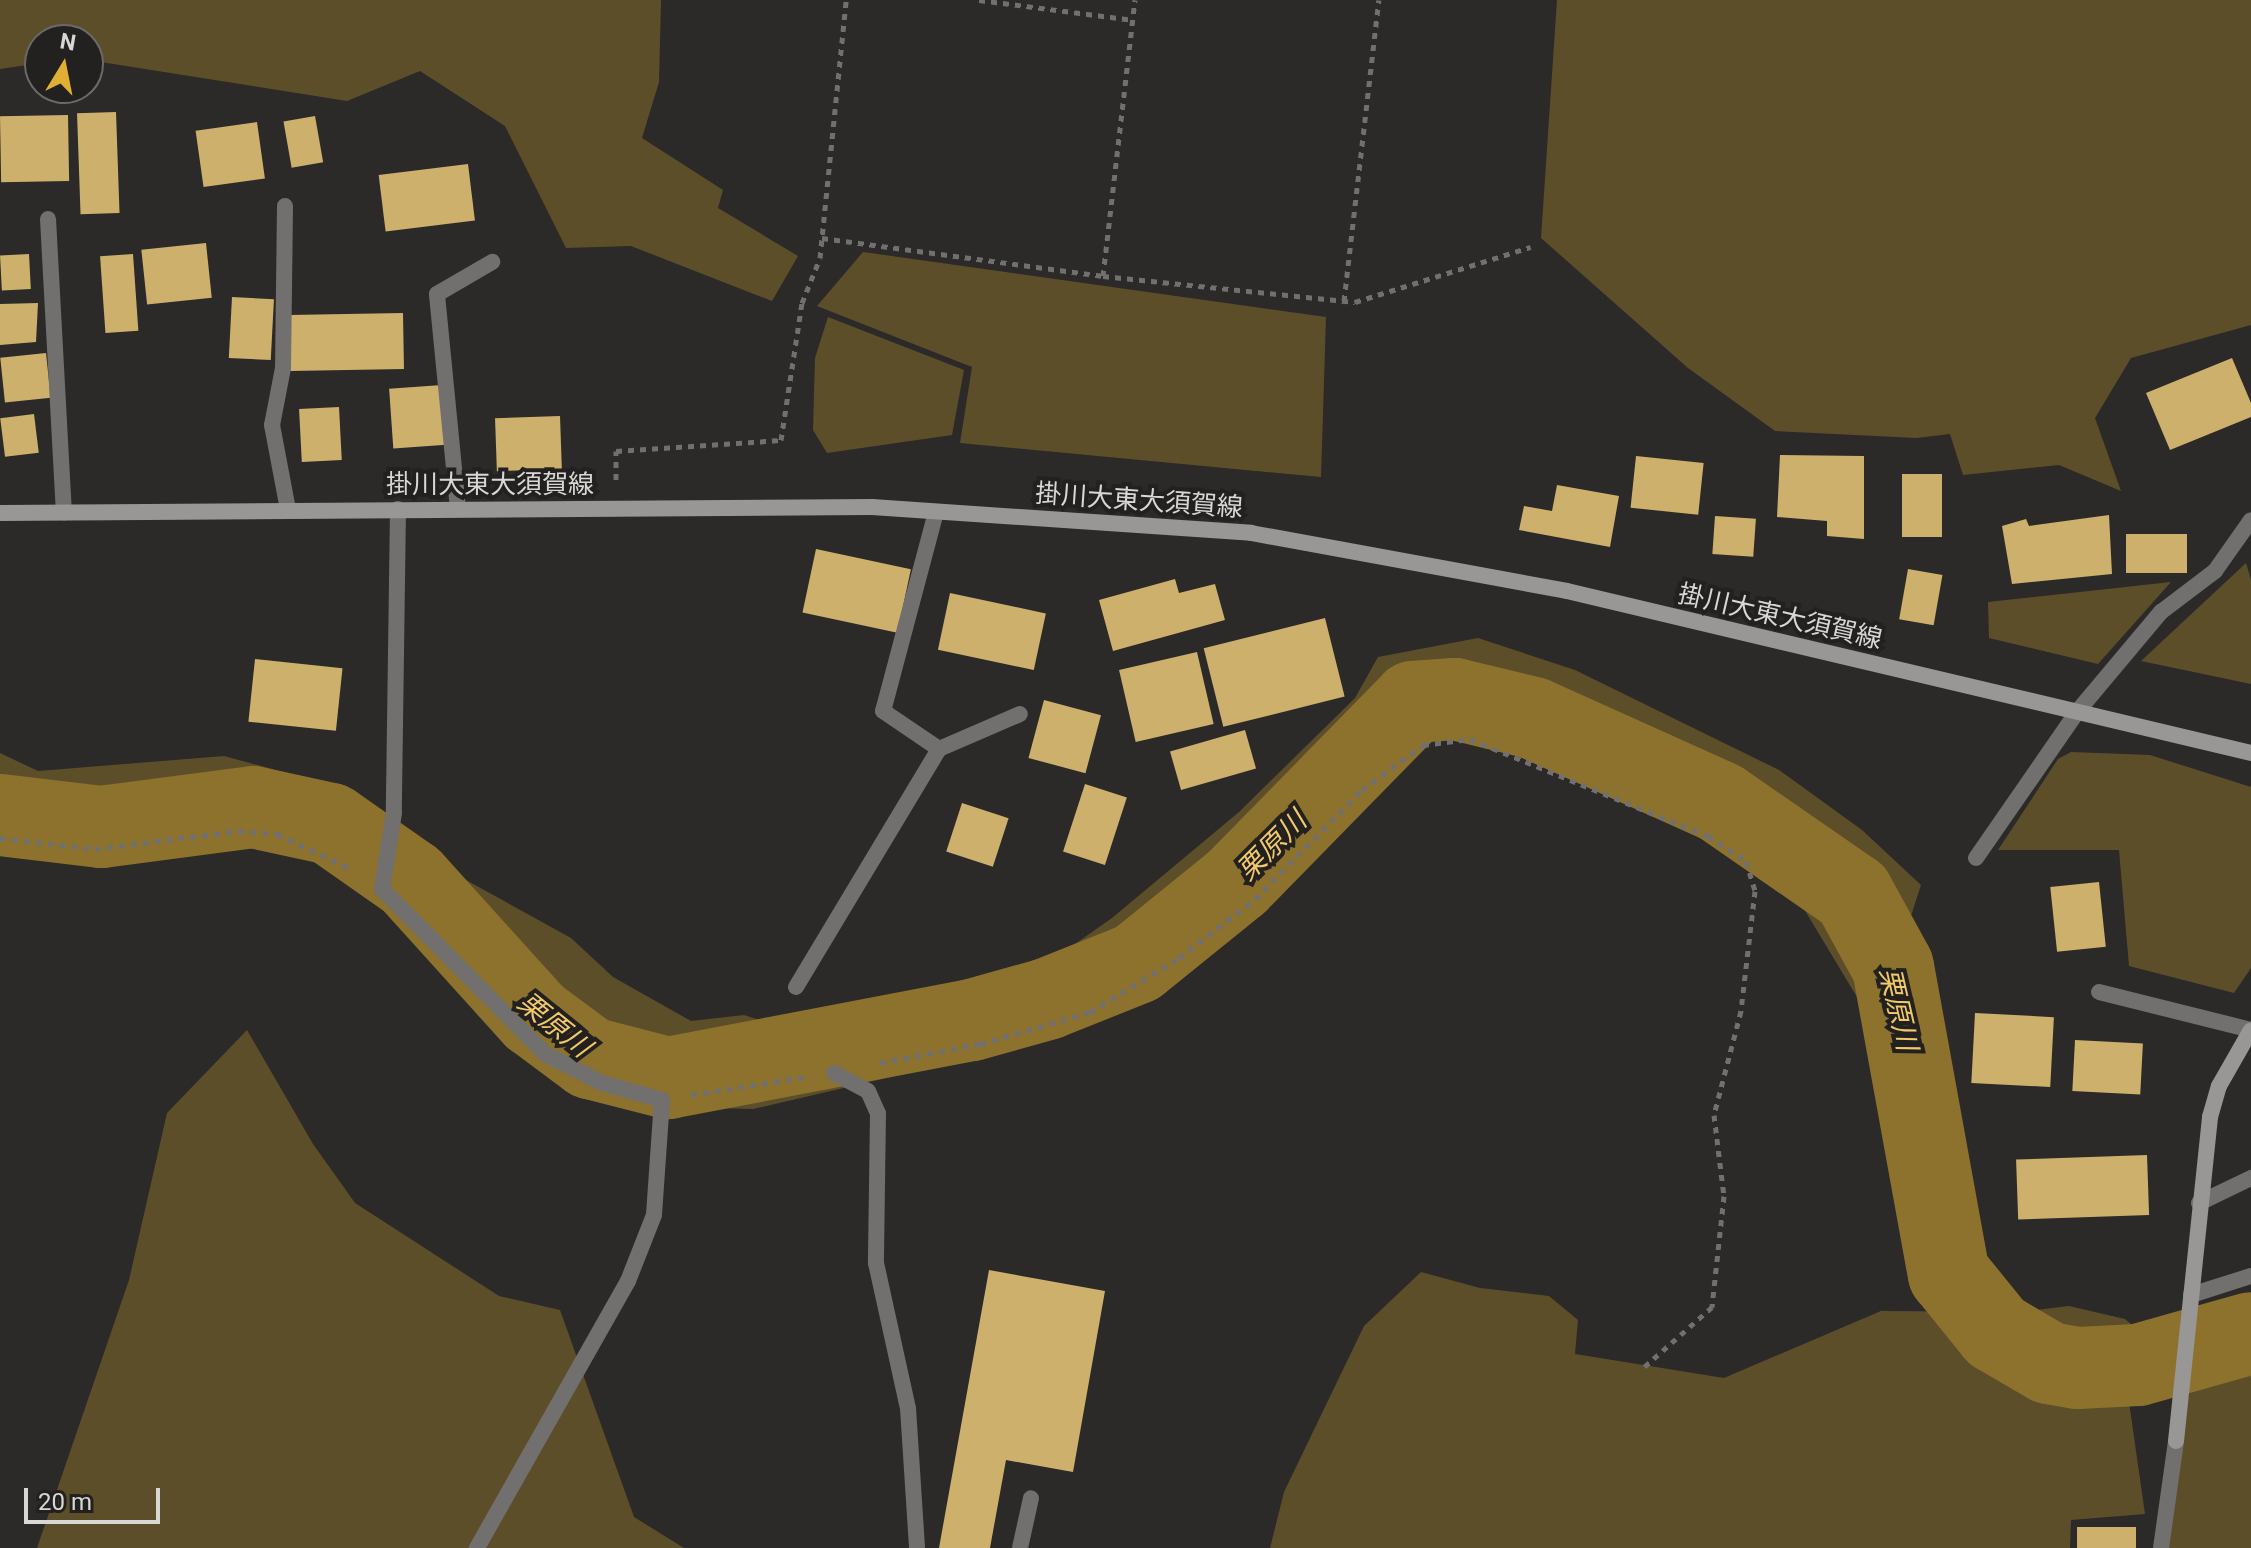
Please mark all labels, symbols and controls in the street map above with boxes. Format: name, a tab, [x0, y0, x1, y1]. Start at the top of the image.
north arrow	[24, 24, 104, 104]
text: N	[58, 28, 78, 56]
street label: 掛川大東大須賀線	[386, 469, 594, 501]
street label: 掛川大東大須賀線	[1034, 478, 1244, 524]
street label: 掛川大東大須賀線	[1675, 578, 1885, 656]
water label: 栗原川	[1230, 804, 1314, 888]
water label: 栗原川	[1872, 964, 1924, 1054]
water label: 栗原川	[511, 986, 597, 1064]
scale bar	[28, 1472, 164, 1522]
text: 20 m	[38, 1488, 92, 1516]

